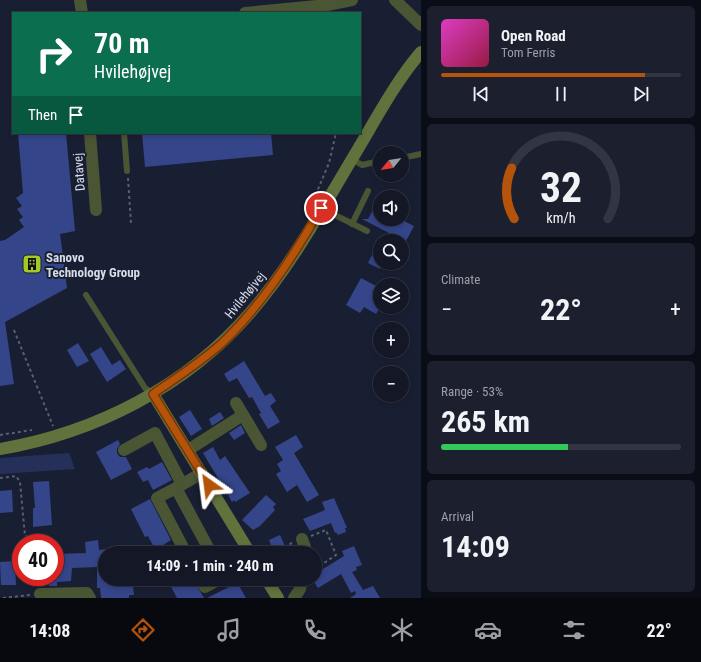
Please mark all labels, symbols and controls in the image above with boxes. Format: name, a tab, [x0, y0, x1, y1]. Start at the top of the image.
text: 70 m	[94, 27, 150, 60]
text: Open Road	[501, 27, 566, 45]
icon: right	[28, 28, 80, 80]
text: Tom Ferris	[501, 45, 555, 60]
text: Hvilehøjvej	[94, 61, 171, 82]
icon: previous	[470, 83, 492, 105]
icon: pause	[550, 83, 572, 105]
icon: next	[630, 83, 652, 105]
icon: arrive	[65, 104, 87, 126]
text: Then	[28, 106, 57, 124]
north arrow	[373, 146, 409, 182]
map controls	[373, 146, 409, 402]
street label: Datavej	[70, 152, 88, 192]
text: 32	[540, 162, 582, 211]
button: sound	[373, 190, 409, 226]
pin	[304, 191, 338, 225]
icon: arrive	[310, 197, 332, 219]
text: km/h	[546, 209, 576, 225]
button: search	[373, 234, 409, 270]
place label: Sanovo Technology Group	[46, 250, 140, 280]
building icon: Sanovo Technology Group	[21, 253, 43, 275]
street label: Hvilehøjvej	[222, 269, 268, 321]
text: Climate	[441, 272, 480, 287]
button: layers	[373, 278, 409, 314]
text: 22°	[540, 292, 582, 327]
text: −	[441, 297, 452, 322]
text: +	[670, 297, 681, 322]
button: +	[373, 322, 409, 358]
button: −	[373, 366, 409, 402]
text: Range · 53%	[441, 384, 503, 399]
text: 265 km	[441, 404, 530, 439]
position arrow	[188, 464, 230, 506]
text: Arrival	[441, 509, 474, 524]
text: 14:09	[441, 529, 510, 564]
speed limit sign: 40	[12, 534, 64, 586]
text: 14:09 · 1 min · 240 m	[146, 557, 274, 575]
icon: directions	[129, 616, 157, 644]
icon: music	[215, 616, 243, 644]
icon: phone	[301, 616, 329, 644]
icon: climate	[388, 616, 416, 644]
icon: car	[474, 616, 502, 644]
icon: filters	[560, 616, 588, 644]
text: 14:08	[29, 620, 70, 641]
text: 22°	[647, 620, 672, 641]

